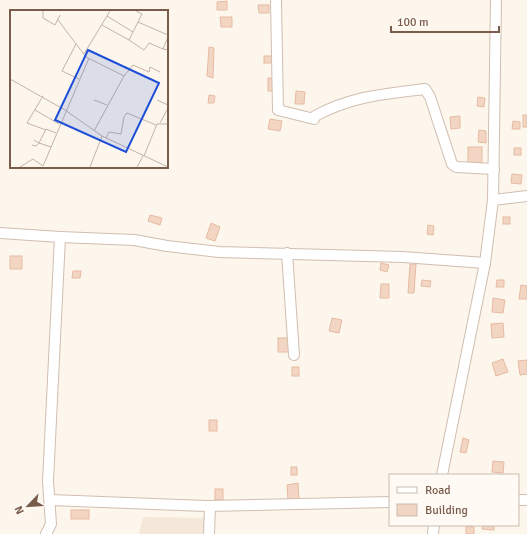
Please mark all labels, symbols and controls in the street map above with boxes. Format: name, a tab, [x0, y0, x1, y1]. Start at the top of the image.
scale bar	[391, 8, 499, 34]
inset map	[10, 10, 168, 168]
text: 100 m	[397, 15, 429, 30]
legend	[389, 474, 519, 526]
text: Road	[425, 483, 451, 498]
north arrow	[8, 486, 48, 526]
text: Building	[425, 503, 468, 518]
text: N	[12, 504, 27, 516]

